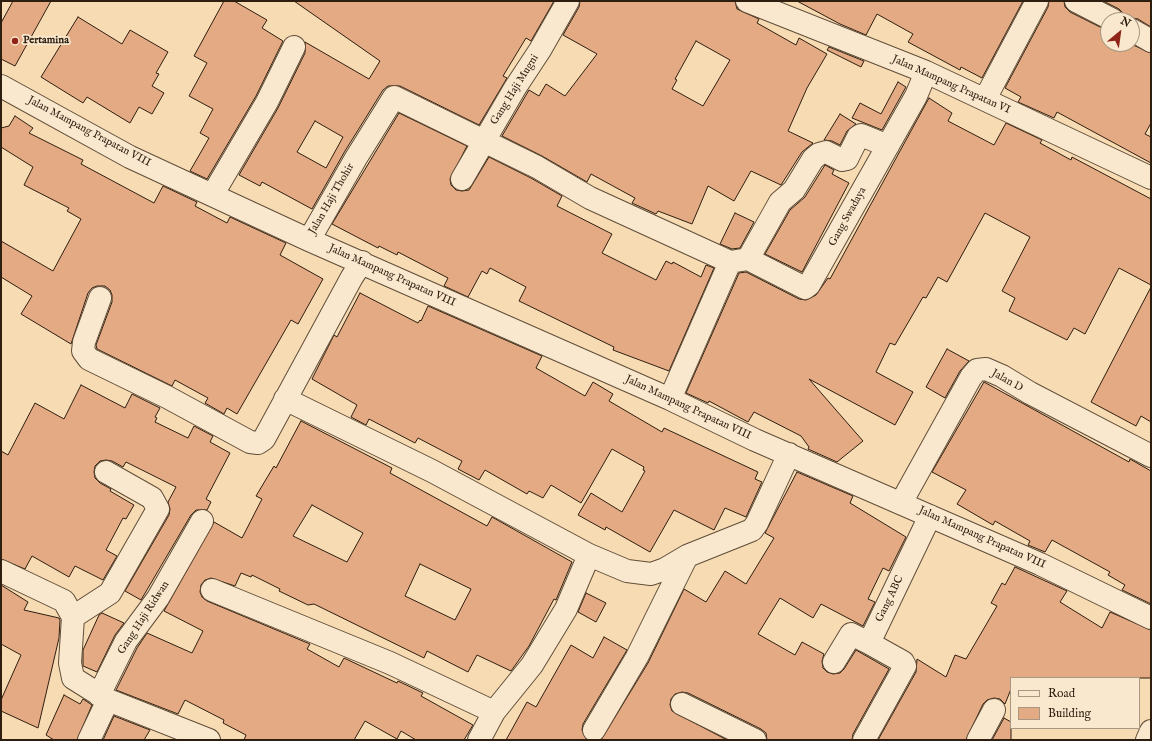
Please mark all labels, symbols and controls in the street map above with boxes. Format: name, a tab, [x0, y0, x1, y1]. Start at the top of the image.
north arrow	[1100, 12, 1140, 52]
text: N	[1118, 14, 1133, 31]
place label: Pertamina	[23, 34, 69, 48]
marker: Pertamina	[10, 36, 20, 46]
street label: Gang Haji Mugni	[488, 52, 542, 128]
street label: Jalan Mampang Prapatan VI	[890, 53, 1012, 117]
street label: Jalan Mampang Prapatan VIII	[25, 94, 153, 170]
street label: Jalan Haji Thohir	[306, 161, 358, 237]
street label: Gang Swadaya	[826, 185, 870, 249]
street label: Jalan Mampang Prapatan VIII	[326, 242, 458, 310]
street label: Jalan D	[989, 367, 1025, 395]
street label: Jalan Mampang Prapatan VIII	[623, 373, 753, 443]
street label: Jalan Mampang Prapatan VIII	[916, 504, 1048, 572]
street label: Gang ABC	[873, 574, 907, 624]
street label: Gang Haji Ridwan	[115, 579, 173, 657]
legend	[1010, 677, 1140, 729]
text: Road	[1048, 686, 1075, 701]
text: Building	[1048, 706, 1091, 721]

